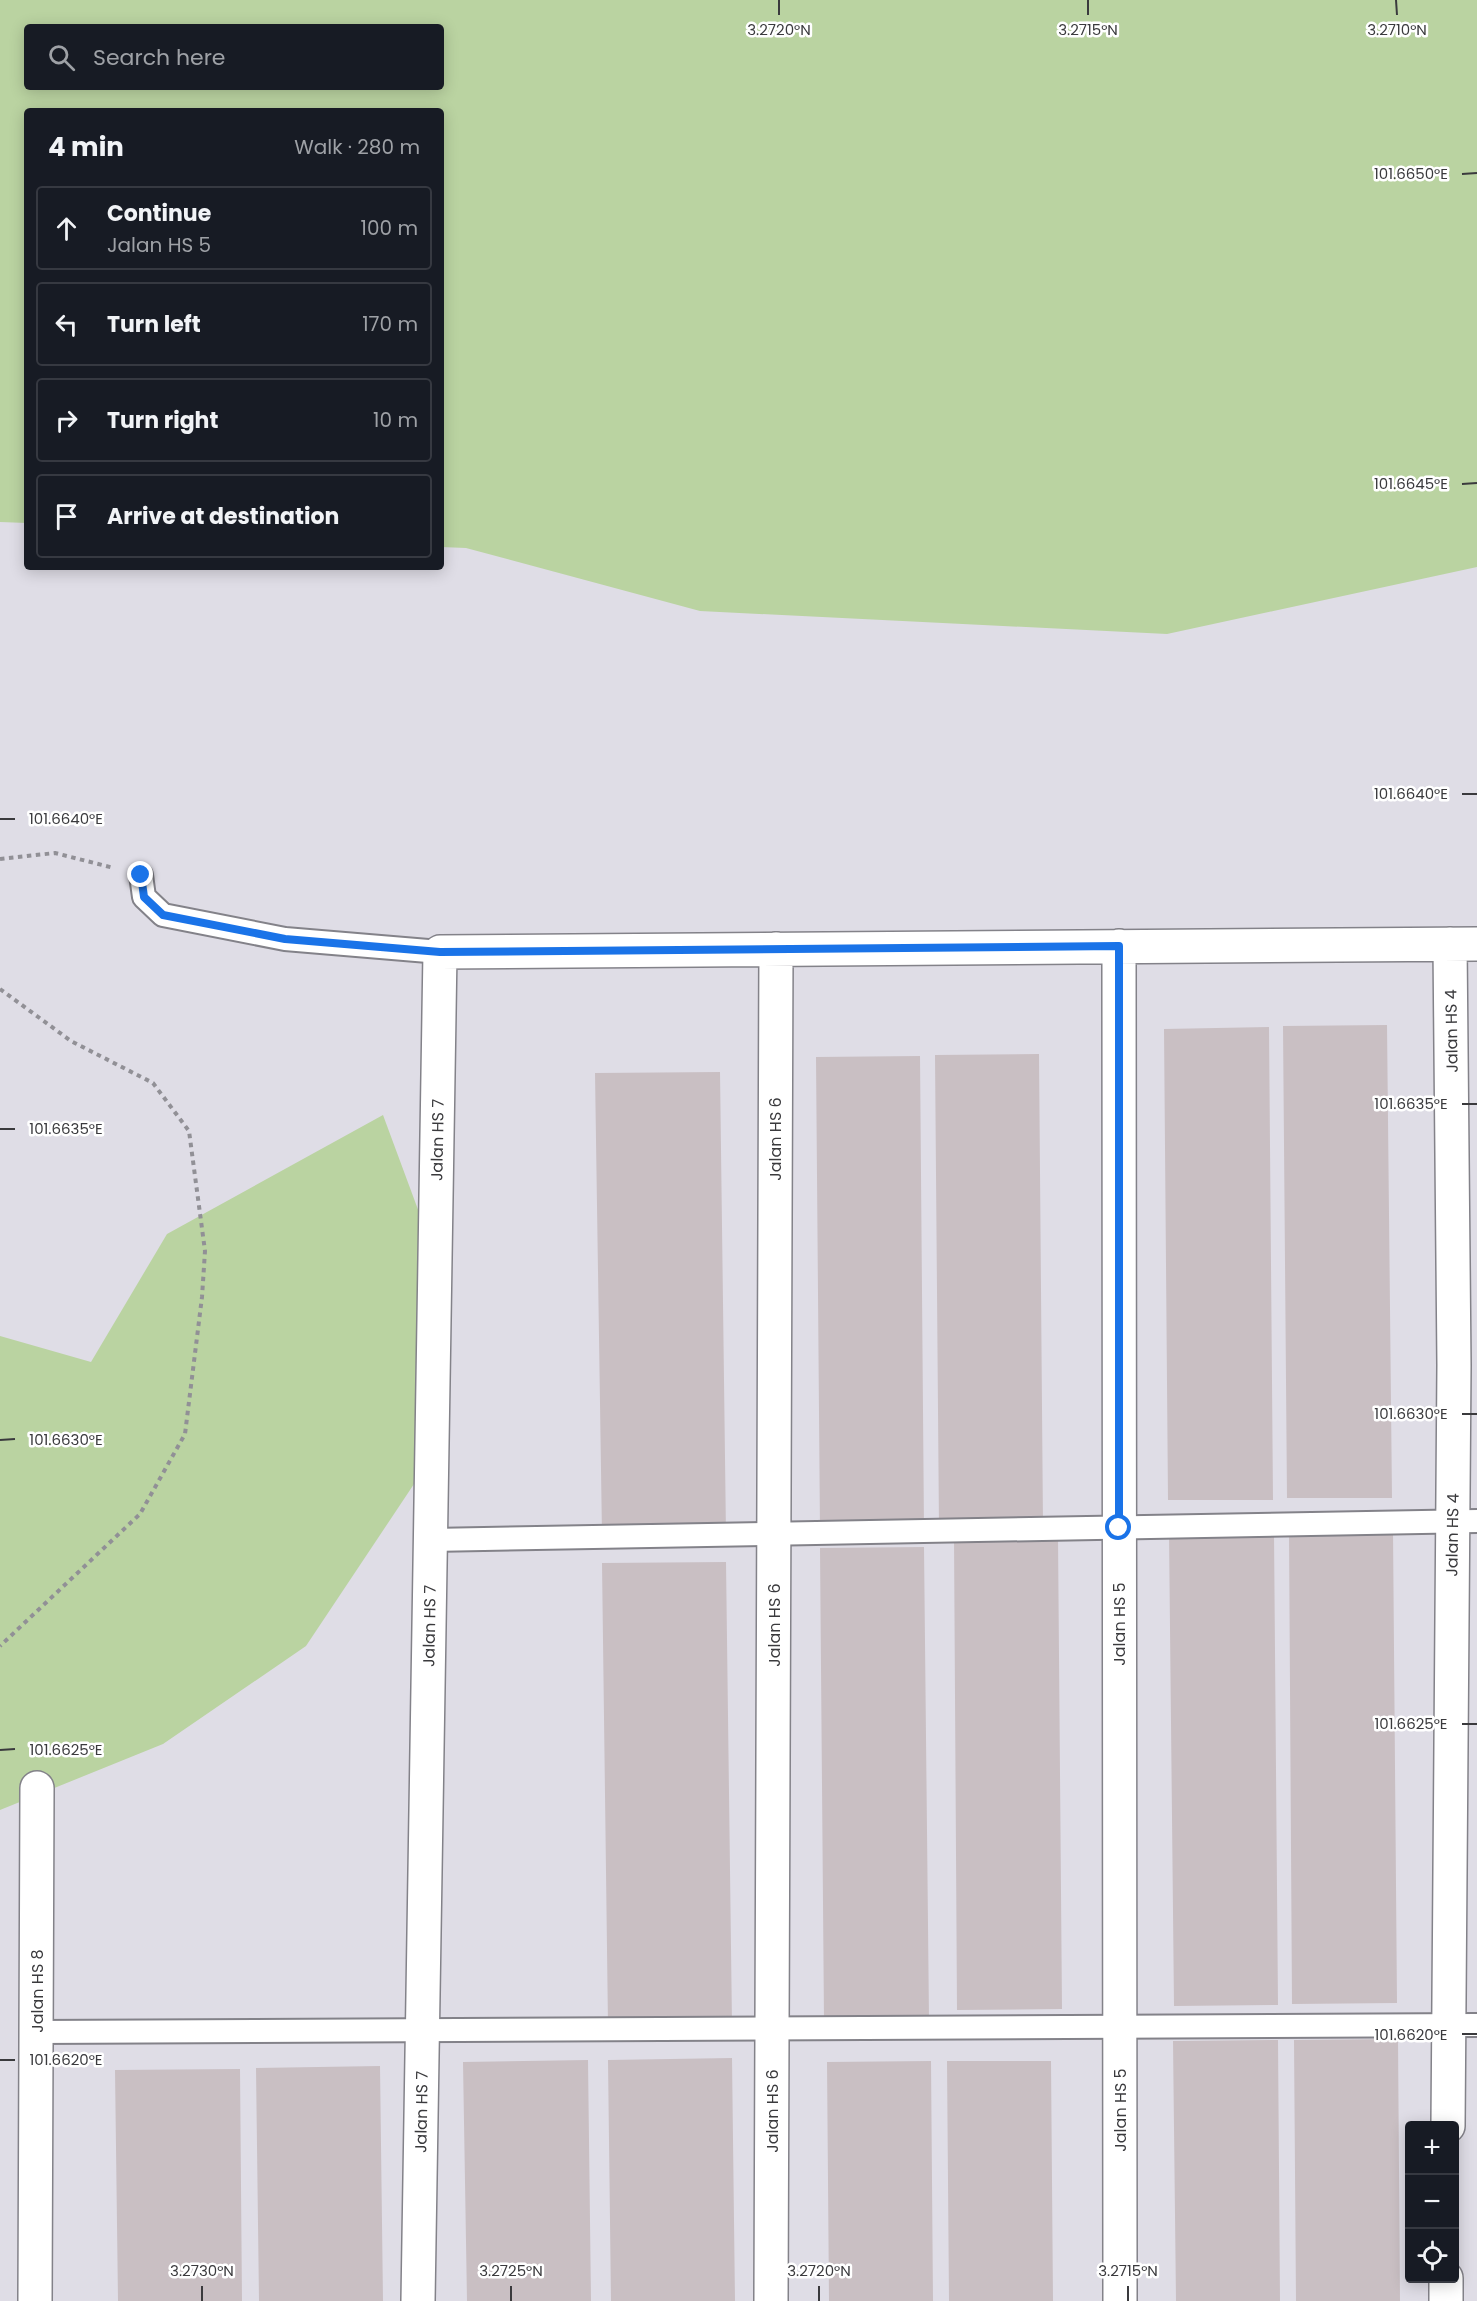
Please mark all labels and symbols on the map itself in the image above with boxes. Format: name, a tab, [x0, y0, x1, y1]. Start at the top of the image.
text: 3.2720°N	[747, 19, 811, 40]
text: 3.2715°N	[1058, 19, 1118, 40]
text: 3.2710°N	[1367, 19, 1427, 40]
text: 101.6650°E	[1374, 163, 1448, 184]
text: 101.6645°E	[1374, 473, 1448, 494]
text: 101.6640°E	[1374, 783, 1448, 804]
text: 101.6640°E	[29, 808, 103, 829]
route end	[127, 861, 153, 887]
street label: Jalan HS 4	[1439, 989, 1464, 1073]
text: 101.6635°E	[1374, 1093, 1448, 1114]
street label: Jalan HS 6	[764, 1097, 787, 1181]
street label: Jalan HS 7	[425, 1099, 450, 1181]
text: 101.6635°E	[29, 1118, 103, 1139]
text: 101.6630°E	[1374, 1403, 1448, 1424]
text: 101.6630°E	[29, 1429, 103, 1450]
street label: Jalan HS 4	[1440, 1493, 1465, 1577]
route start	[1105, 1514, 1131, 1540]
street label: Jalan HS 5	[1108, 1582, 1131, 1666]
street label: Jalan HS 6	[763, 1583, 786, 1667]
street label: Jalan HS 7	[417, 1585, 442, 1667]
text: 101.6625°E	[1374, 1713, 1448, 1734]
text: 101.6625°E	[29, 1739, 103, 1760]
street label: Jalan HS 8	[26, 1949, 49, 2033]
text: 101.6620°E	[1374, 2024, 1448, 2045]
text: 101.6620°E	[29, 2049, 103, 2070]
street label: Jalan HS 5	[1109, 2068, 1132, 2152]
street label: Jalan HS 6	[761, 2069, 784, 2153]
street label: Jalan HS 7	[409, 2071, 434, 2153]
text: 3.2730°N	[170, 2260, 234, 2281]
text: 3.2725°N	[479, 2260, 543, 2281]
text: 3.2720°N	[787, 2260, 851, 2281]
text: 3.2715°N	[1098, 2260, 1158, 2281]

